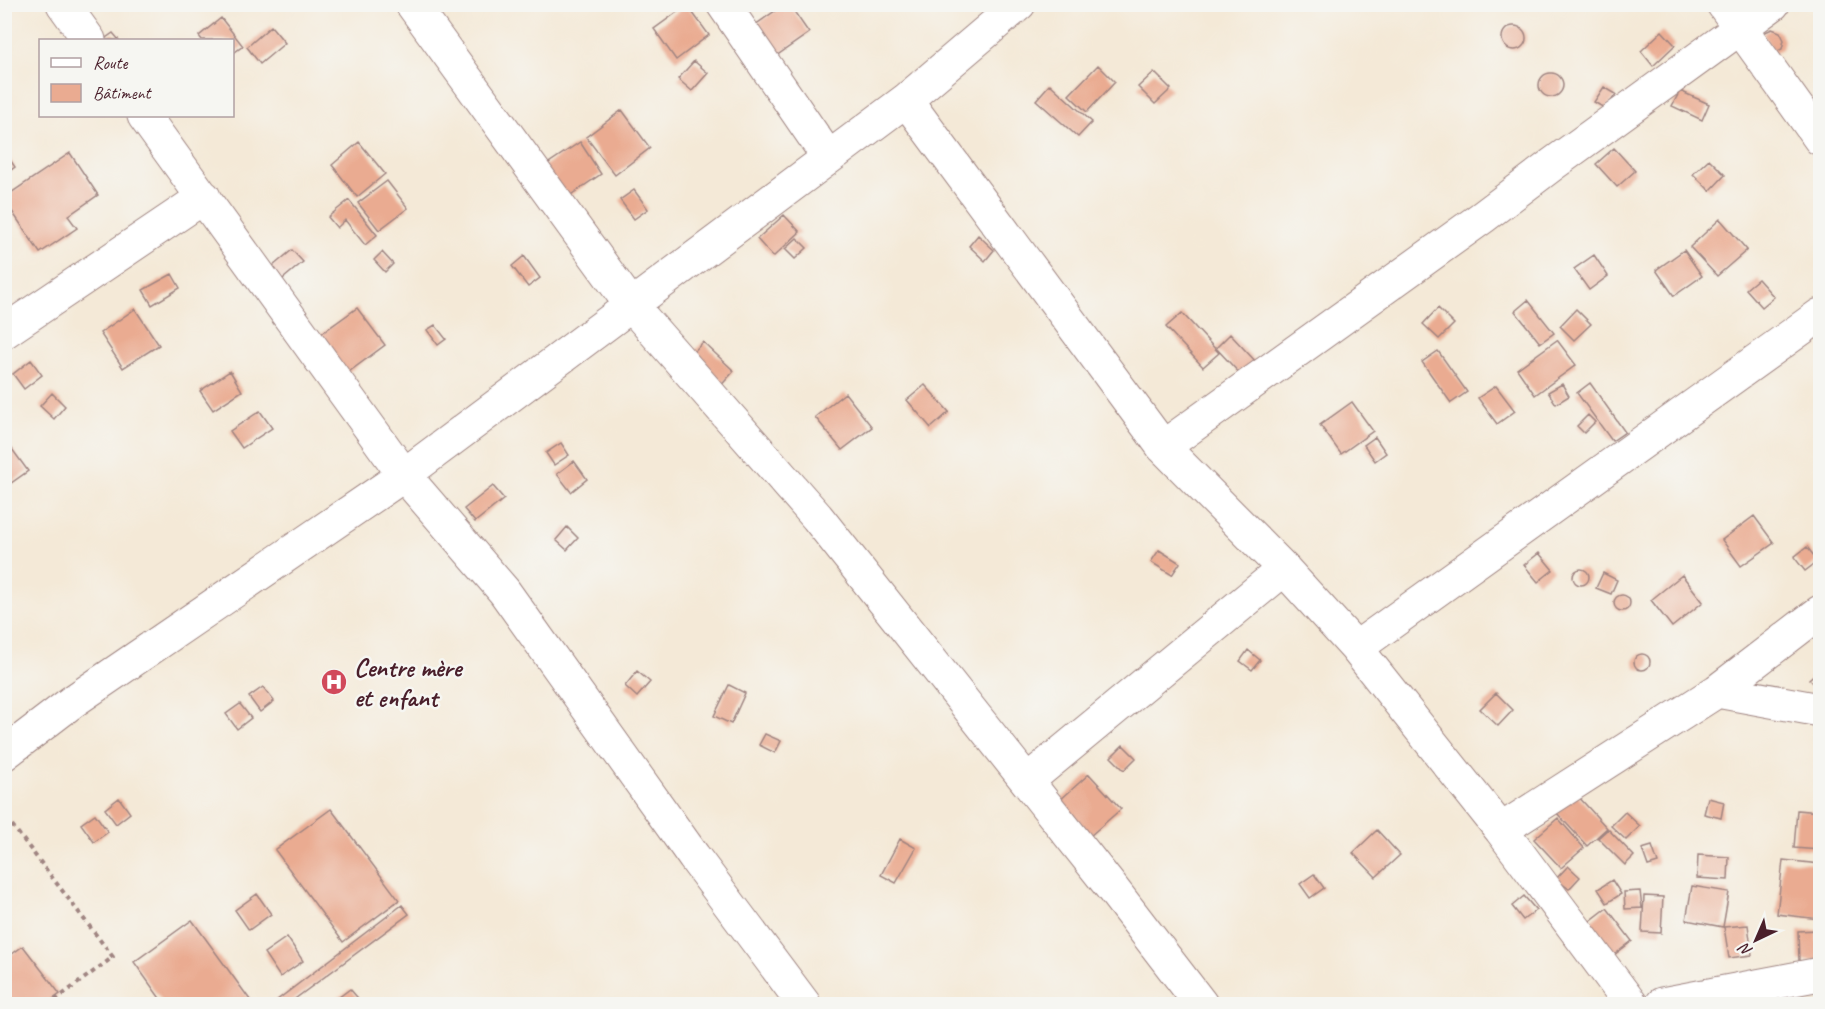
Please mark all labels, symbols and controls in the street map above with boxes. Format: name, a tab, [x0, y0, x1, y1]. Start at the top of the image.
legend	[39, 39, 234, 117]
text: Route	[93, 52, 128, 74]
text: Bâtiment	[93, 82, 153, 104]
place label: Centre mère et enfant	[354, 651, 464, 714]
hospital icon: Centre mère et enfant	[319, 667, 349, 697]
north arrow	[1726, 910, 1786, 970]
text: N	[1734, 937, 1757, 961]

